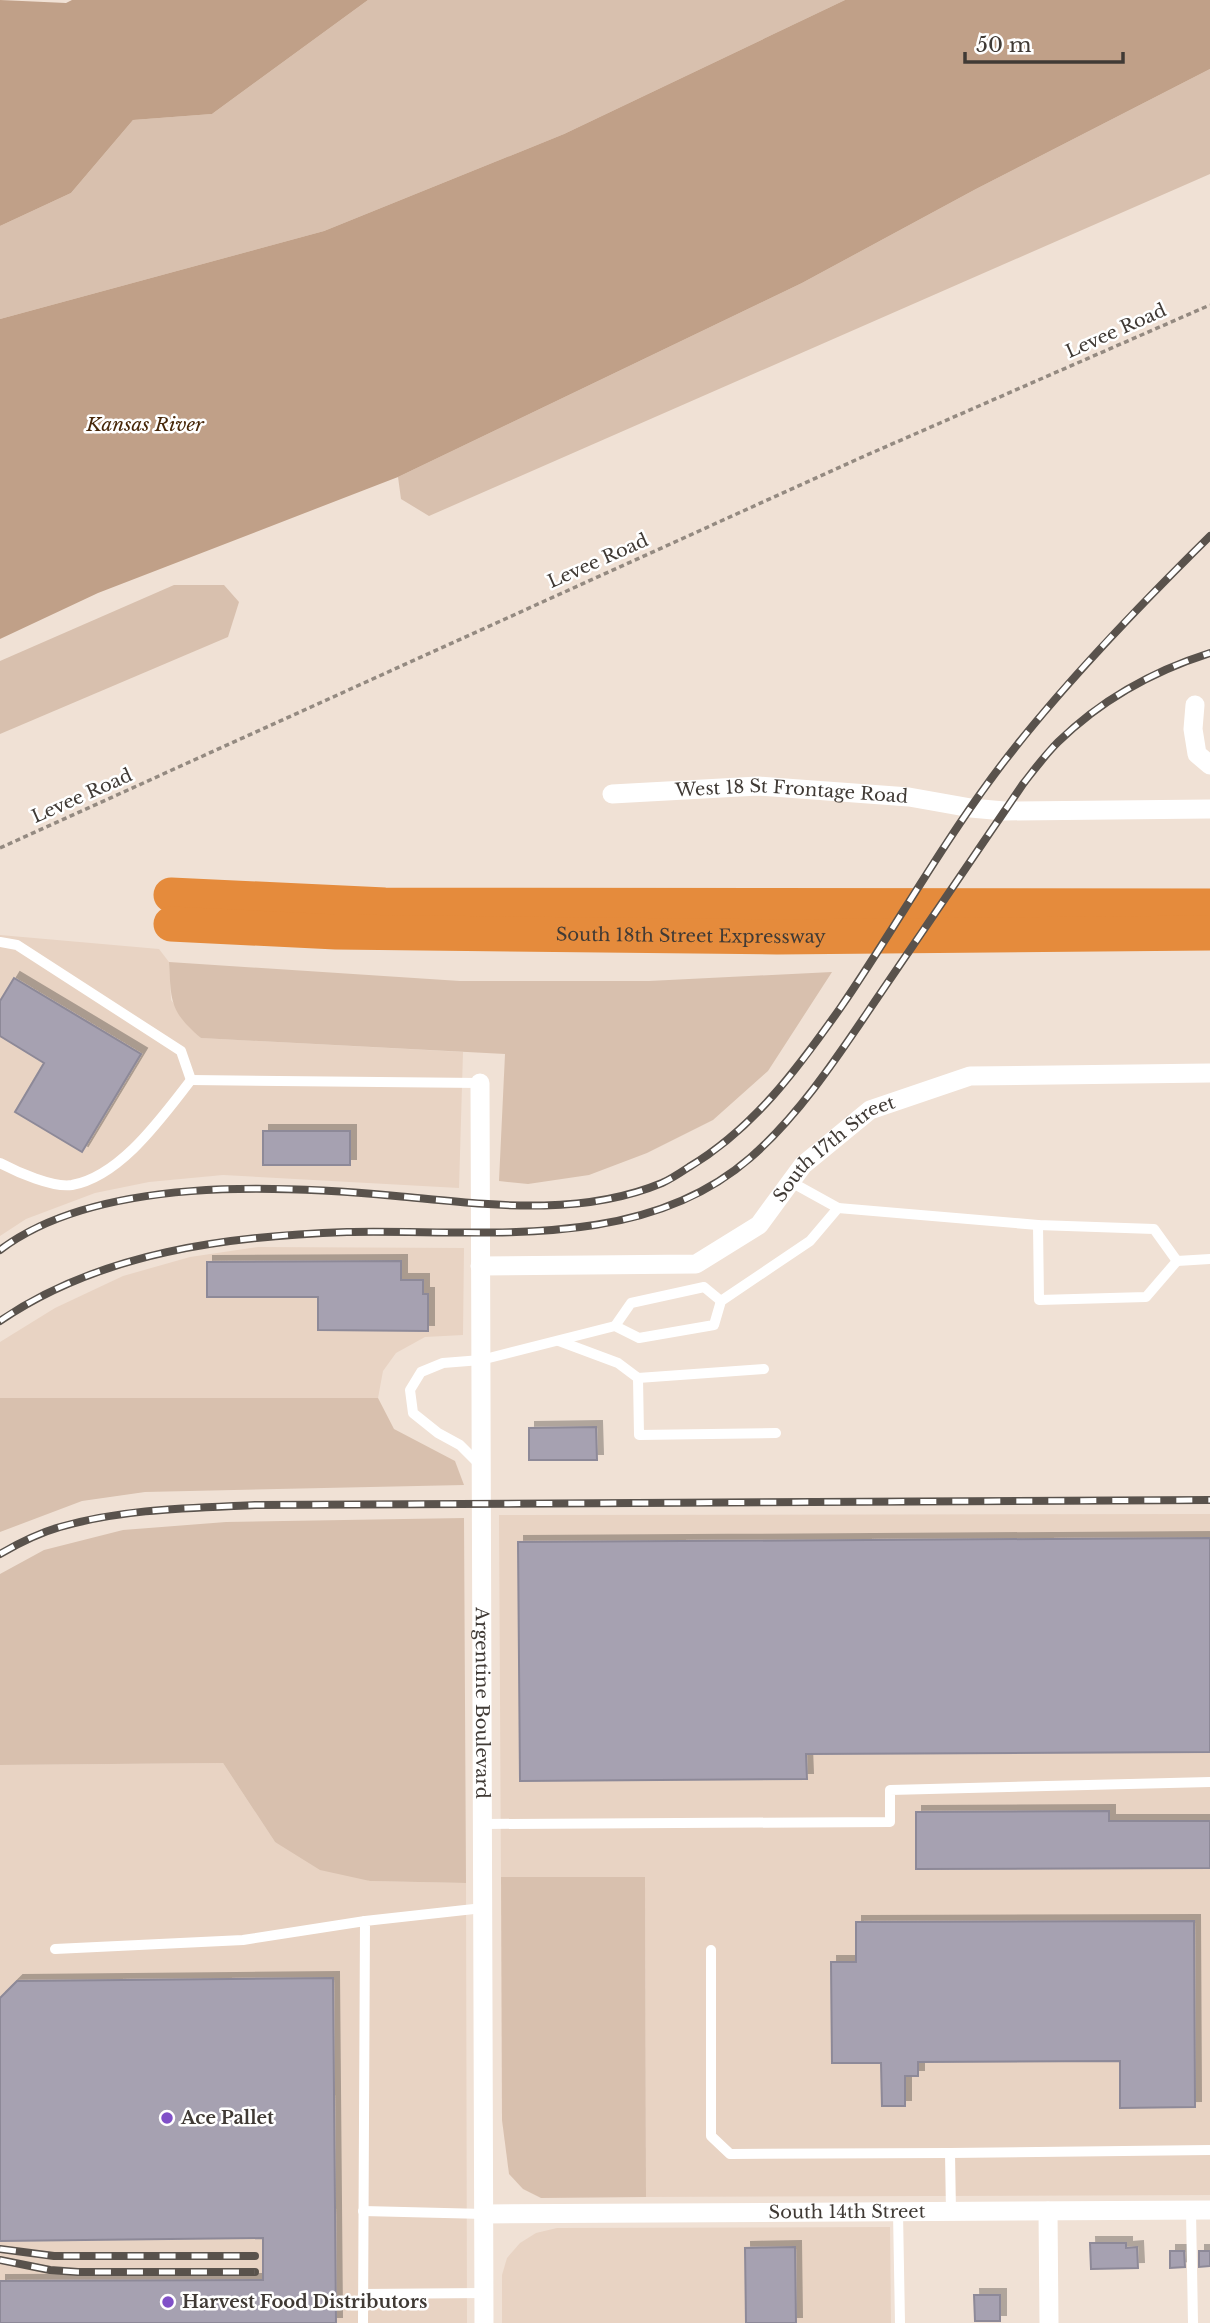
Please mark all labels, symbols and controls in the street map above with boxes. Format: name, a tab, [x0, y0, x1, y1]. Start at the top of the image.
scale bar	[965, 21, 1122, 65]
text: 50 m	[976, 32, 1032, 58]
street label: Levee Road	[1062, 299, 1170, 363]
water label: Kansas River	[85, 413, 205, 436]
street label: Levee Road	[544, 529, 652, 593]
street label: Levee Road	[28, 764, 136, 828]
street label: West 18 St Frontage Road	[674, 775, 909, 808]
street label: South 18th Street Expressway	[556, 923, 826, 948]
street label: South 17th Street	[769, 1091, 898, 1206]
street label: Argentine Boulevard	[471, 1606, 493, 1799]
place label: Ace Pallet	[180, 2107, 274, 2129]
marker: Ace Pallet	[159, 2110, 175, 2126]
street label: South 14th Street	[768, 2201, 926, 2223]
place label: Harvest Food Distributors	[182, 2291, 427, 2313]
marker: Harvest Food Distributors	[160, 2294, 176, 2310]

